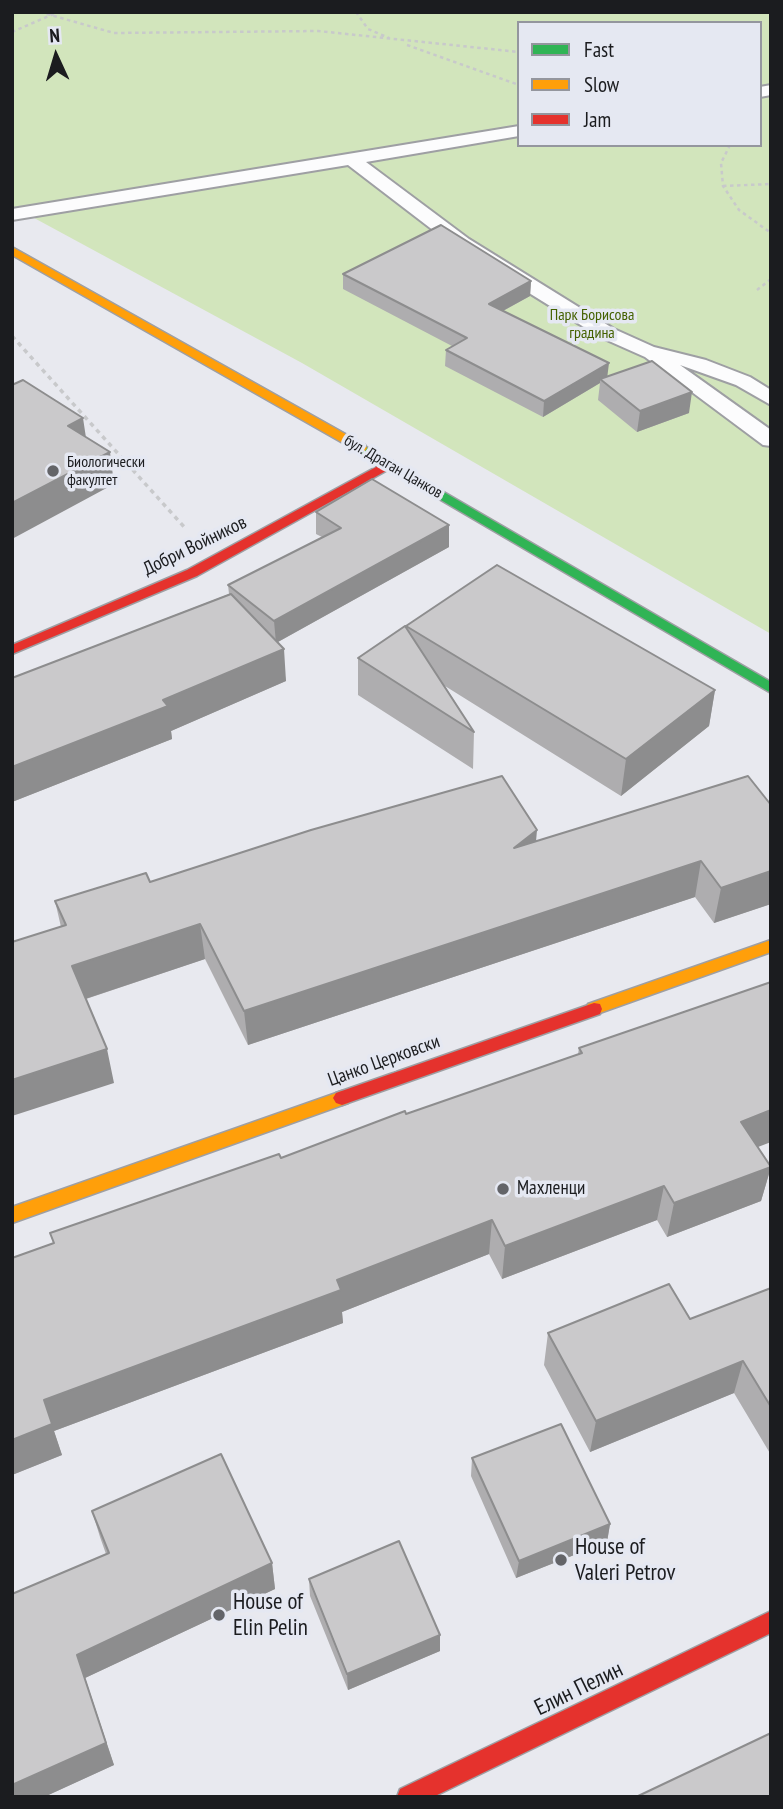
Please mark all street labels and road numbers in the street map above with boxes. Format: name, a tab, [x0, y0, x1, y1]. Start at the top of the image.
street label: бул. Драган Цанков	[340, 431, 446, 503]
street label: Добри Войников	[140, 511, 250, 581]
street label: Цанко Церковски	[325, 1030, 443, 1092]
street label: Елин Пелин	[530, 1656, 628, 1722]

